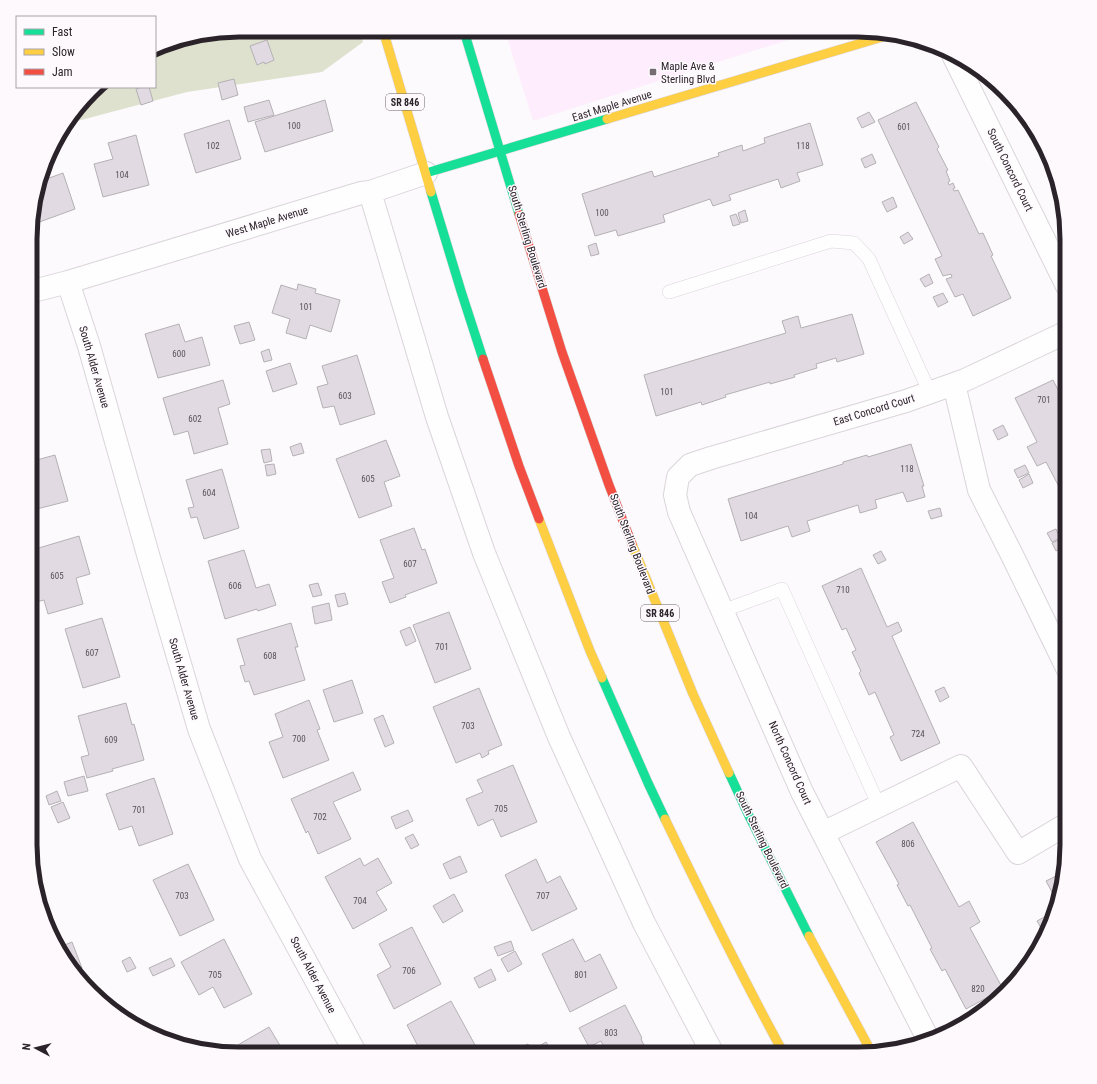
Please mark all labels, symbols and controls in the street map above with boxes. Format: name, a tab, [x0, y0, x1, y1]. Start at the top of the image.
legend	[16, 16, 156, 88]
text: Fast	[52, 25, 73, 39]
text: Slow	[52, 45, 75, 59]
place label: Maple Ave & Sterling Blvd	[661, 60, 715, 86]
text: Jam	[52, 65, 73, 79]
marker: Maple Ave & Sterling Blvd	[648, 67, 658, 77]
street label: East Maple Avenue	[571, 88, 653, 124]
road number: SR 846	[386, 94, 424, 110]
house number: 100	[287, 121, 301, 131]
house number: 601	[897, 122, 911, 132]
street label: South Concord Court	[984, 126, 1036, 214]
house number: 102	[206, 141, 220, 151]
house number: 118	[796, 141, 810, 151]
house number: 104	[115, 170, 129, 180]
street label: South Sterling Boulevard	[505, 184, 549, 290]
street label: West Maple Avenue	[224, 203, 310, 241]
house number: 100	[595, 208, 609, 218]
house number: 101	[299, 302, 313, 312]
street label: South Alder Avenue	[76, 325, 112, 409]
house number: 600	[172, 349, 186, 359]
house number: 101	[660, 387, 674, 397]
house number: 603	[338, 391, 352, 401]
street label: East Concord Court	[832, 391, 916, 429]
house number: 701	[1037, 395, 1051, 405]
house number: 602	[188, 414, 202, 424]
house number: 118	[900, 464, 914, 474]
house number: 605	[361, 474, 375, 484]
house number: 604	[202, 488, 216, 498]
street label: South Sterling Boulevard	[607, 492, 657, 596]
house number: 104	[744, 511, 758, 521]
house number: 607	[403, 559, 417, 569]
house number: 605	[50, 571, 64, 581]
house number: 606	[228, 581, 242, 591]
house number: 710	[836, 585, 850, 595]
road number: SR 846	[641, 605, 679, 621]
street label: South Alder Avenue	[166, 637, 202, 721]
house number: 701	[435, 642, 449, 652]
house number: 607	[85, 648, 99, 658]
house number: 608	[263, 651, 277, 661]
street label: North Concord Court	[766, 719, 814, 807]
house number: 703	[461, 721, 475, 731]
house number: 724	[911, 729, 925, 739]
house number: 700	[292, 734, 306, 744]
house number: 609	[104, 735, 118, 745]
street label: South Sterling Boulevard	[733, 789, 791, 891]
house number: 705	[494, 804, 508, 814]
house number: 701	[132, 805, 146, 815]
house number: 702	[313, 812, 327, 822]
house number: 806	[901, 839, 915, 849]
house number: 703	[175, 891, 189, 901]
house number: 707	[536, 891, 550, 901]
house number: 704	[353, 896, 367, 906]
street label: South Alder Avenue	[287, 935, 339, 1015]
house number: 706	[402, 966, 416, 976]
house number: 705	[208, 970, 222, 980]
house number: 801	[574, 970, 588, 980]
house number: 820	[971, 984, 985, 994]
north arrow	[16, 1028, 56, 1068]
house number: 803	[604, 1028, 618, 1038]
text: N	[20, 1042, 33, 1051]

